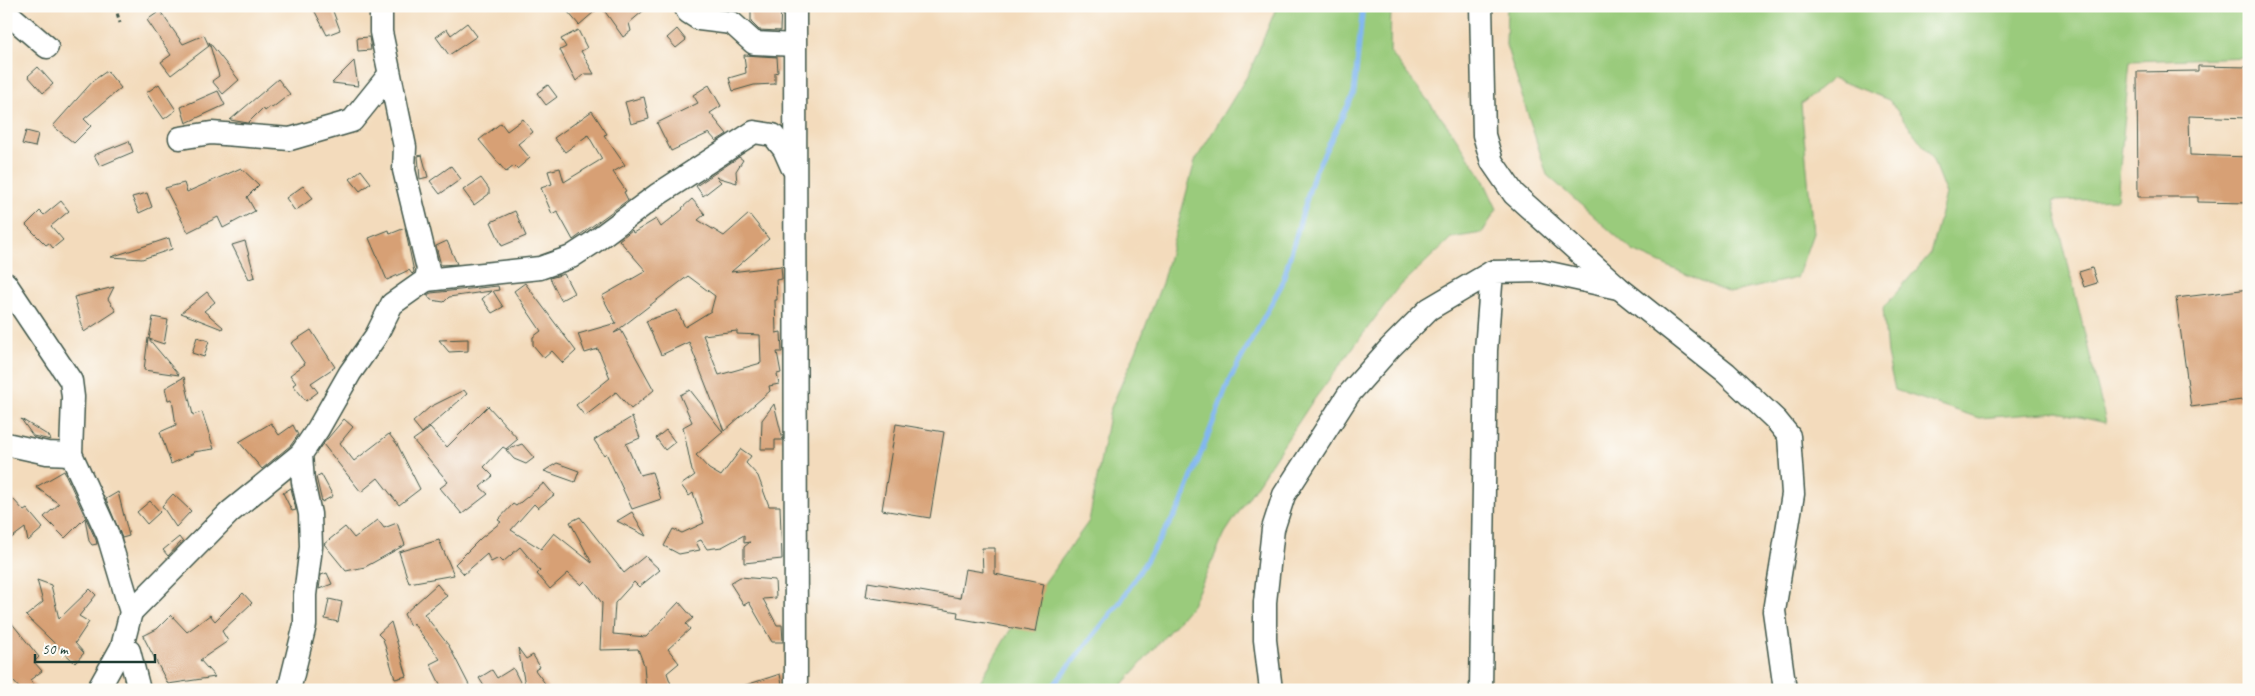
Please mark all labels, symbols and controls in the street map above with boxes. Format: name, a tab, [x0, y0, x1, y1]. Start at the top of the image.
scale bar	[35, 631, 155, 663]
text: 50 m	[42, 640, 69, 659]

